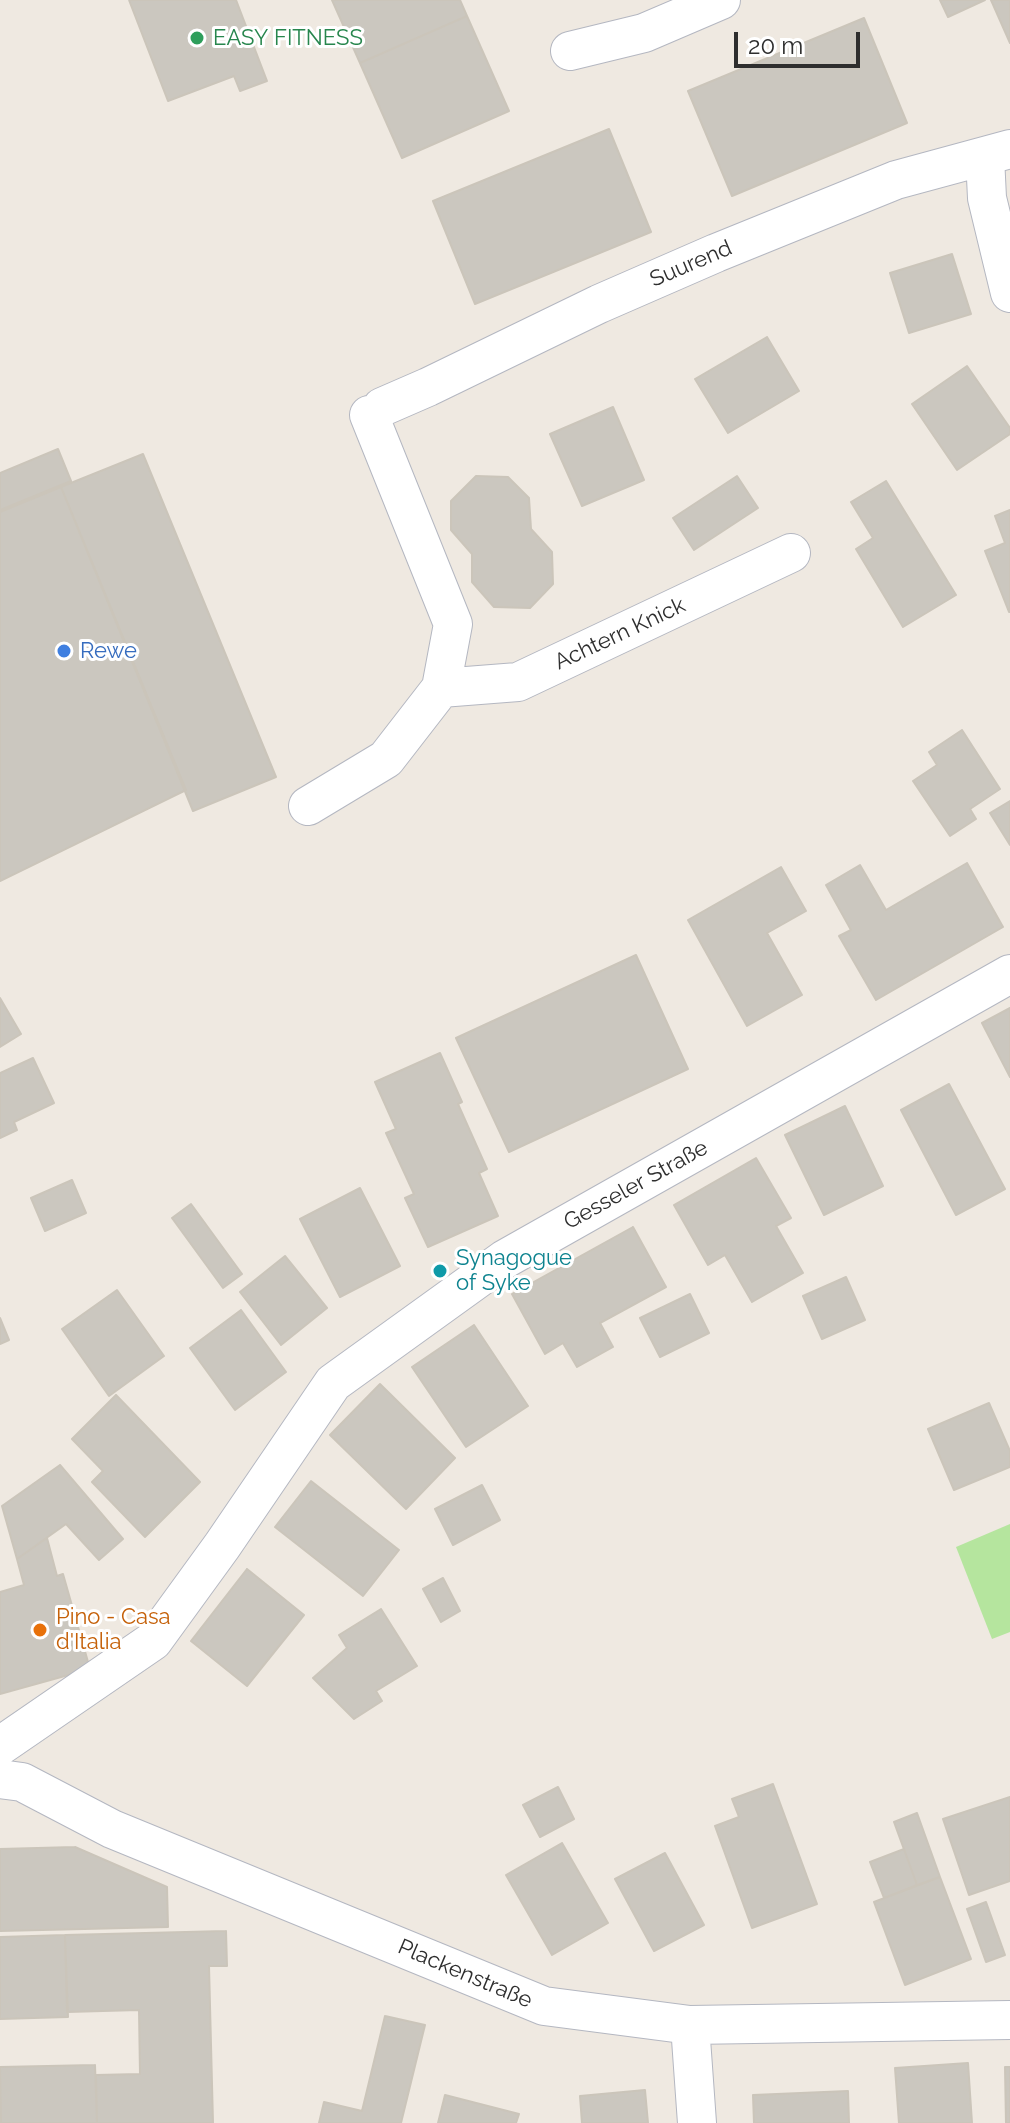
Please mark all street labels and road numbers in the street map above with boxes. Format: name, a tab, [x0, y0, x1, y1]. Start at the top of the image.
street label: Suurend	[646, 235, 736, 293]
street label: Achtern Knick	[550, 592, 690, 676]
street label: Gesseler Straße	[560, 1135, 712, 1235]
street label: Plackenstraße	[394, 1934, 536, 2014]

